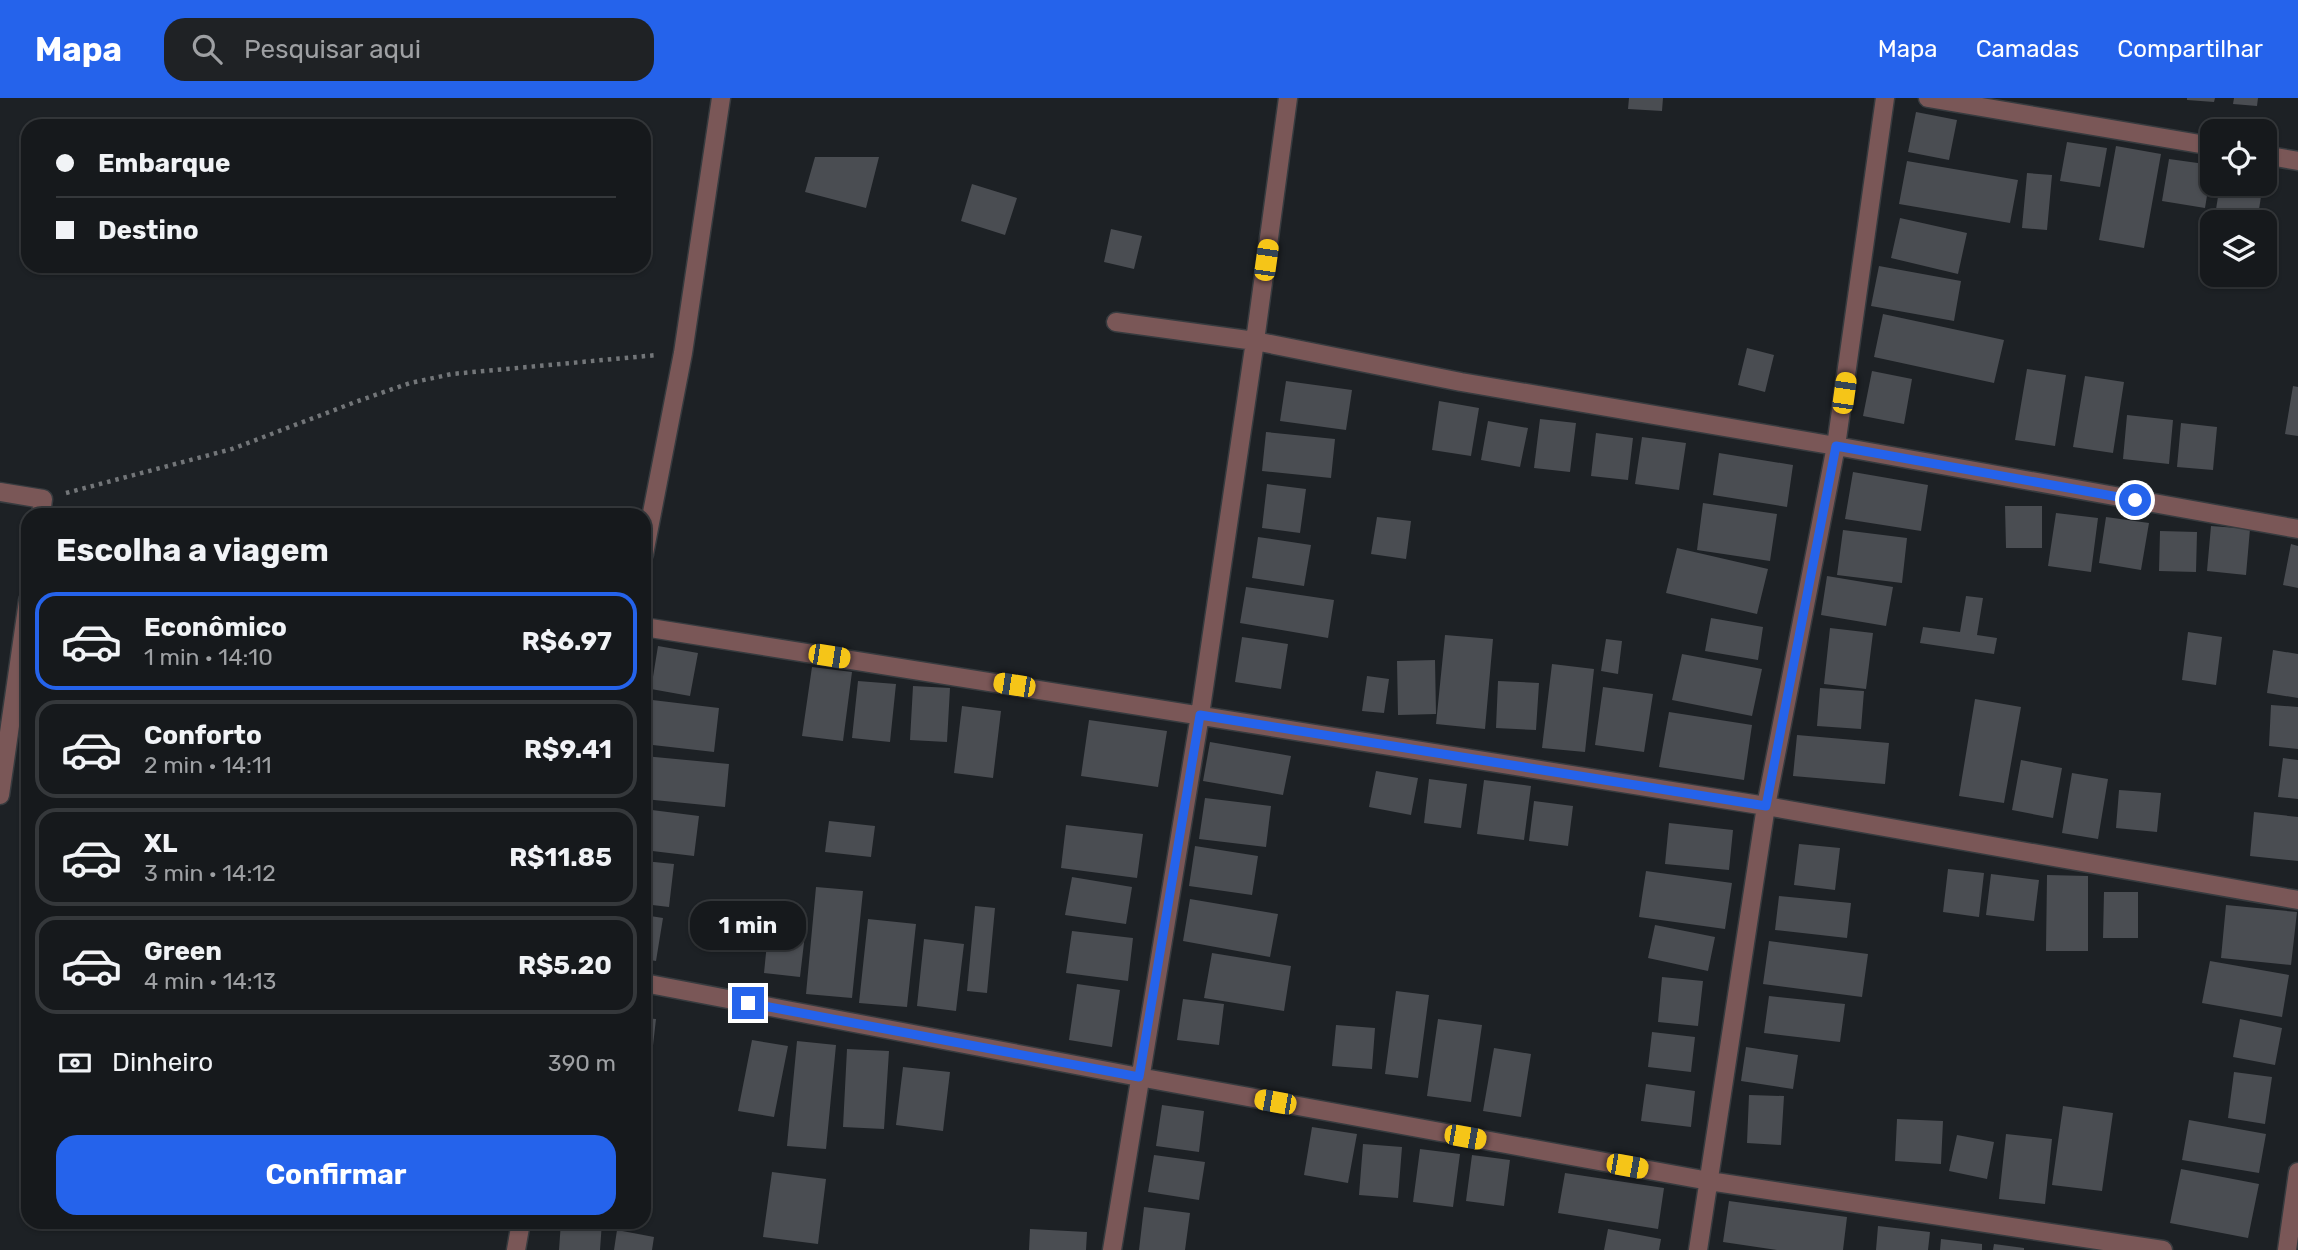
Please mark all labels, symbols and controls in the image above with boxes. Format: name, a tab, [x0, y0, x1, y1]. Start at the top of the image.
search box	[164, 18, 654, 81]
text: Mapa	[35, 30, 122, 69]
icon: search	[188, 30, 226, 68]
text: Pesquisar aqui	[244, 34, 421, 65]
text: Mapa	[1878, 35, 1938, 63]
text: Camadas	[1976, 35, 2079, 63]
text: Compartilhar	[2117, 35, 2263, 63]
map controls	[2200, 119, 2277, 287]
button: locate	[2200, 119, 2277, 196]
text: Embarque	[98, 148, 230, 179]
button: layers	[2200, 210, 2277, 287]
text: Destino	[98, 215, 199, 246]
car	[1253, 238, 1280, 282]
car	[1831, 371, 1858, 415]
route start	[2119, 484, 2151, 516]
text: Escolha a viagem	[56, 531, 329, 569]
icon: car	[60, 610, 123, 673]
text: Econômico	[144, 612, 287, 643]
text: R$6.97	[522, 626, 612, 657]
car	[807, 642, 852, 670]
text: 1 min · 14:10	[144, 643, 273, 671]
car	[992, 671, 1037, 699]
icon: car	[60, 718, 123, 781]
text: Conforto	[144, 720, 262, 751]
text: R$9.41	[524, 734, 612, 765]
text: 2 min · 14:11	[144, 751, 272, 779]
icon: car	[60, 826, 123, 889]
text: XL	[144, 828, 177, 859]
text: R$11.85	[509, 842, 612, 873]
text: 3 min · 14:12	[144, 859, 276, 887]
callout: 1 min	[690, 902, 806, 950]
text: 1 min	[719, 911, 777, 939]
icon: car	[60, 934, 123, 997]
text: Green	[144, 936, 222, 967]
text: R$5.20	[518, 950, 612, 981]
text: 4 min · 14:13	[144, 967, 276, 995]
route end	[732, 987, 764, 1019]
icon: cash	[56, 1044, 94, 1082]
text: Dinheiro	[112, 1047, 213, 1078]
text: 390 m	[548, 1049, 616, 1077]
car	[1253, 1088, 1298, 1116]
car	[1443, 1123, 1488, 1151]
button: Confirmar	[56, 1135, 616, 1215]
car	[1605, 1152, 1650, 1180]

